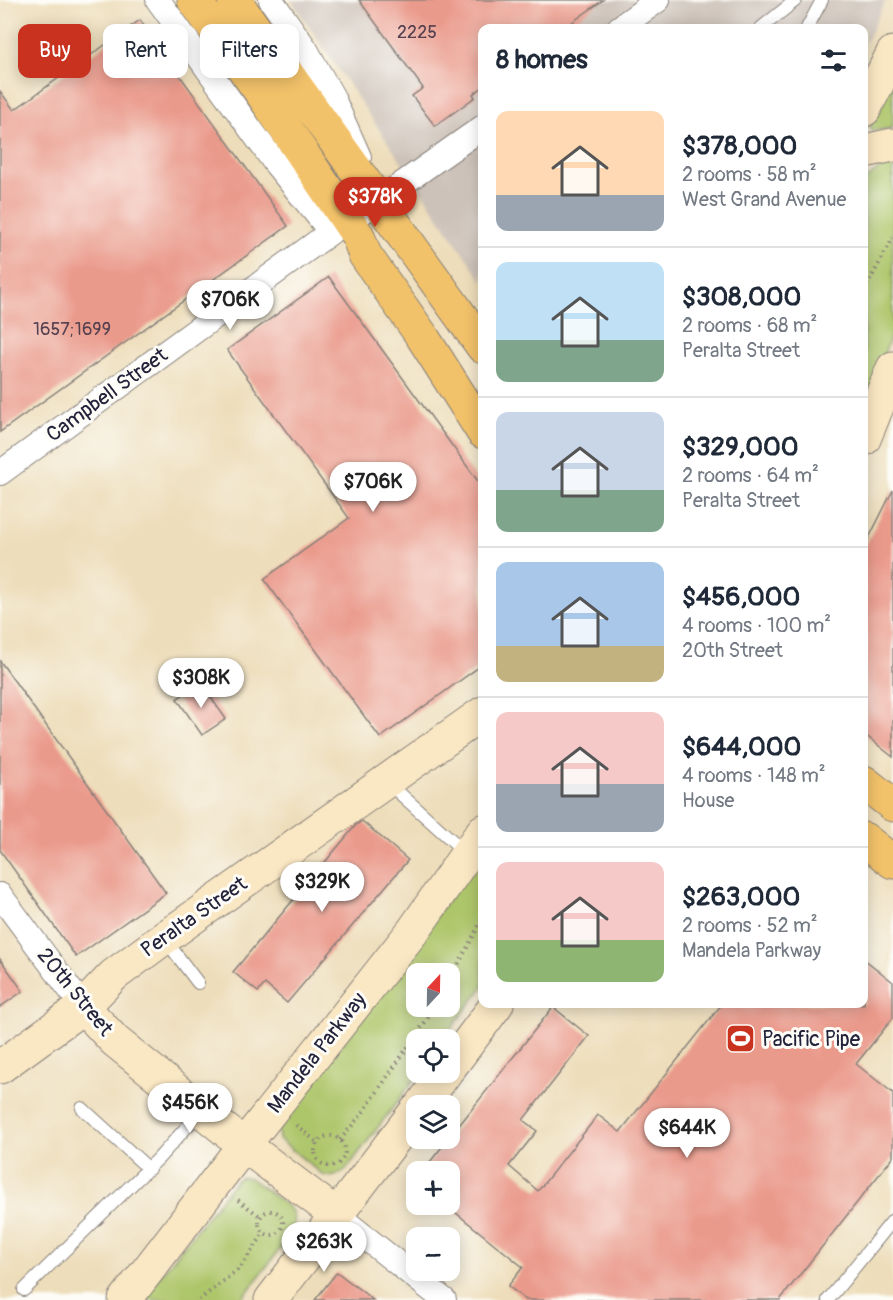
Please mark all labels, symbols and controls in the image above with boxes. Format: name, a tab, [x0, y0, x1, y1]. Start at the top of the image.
house number: 2225	[397, 21, 437, 44]
chip: Buy	[18, 24, 91, 78]
chip: Rent	[103, 24, 188, 78]
chip: Filters	[200, 24, 299, 78]
text: 8 homes	[496, 44, 588, 76]
icon: filters	[817, 44, 850, 77]
text: $378,000	[682, 130, 797, 162]
icon: home	[544, 135, 616, 207]
text: 2 rooms · 58 m²	[682, 162, 817, 187]
pin: $378K	[333, 177, 417, 228]
text: $378K	[348, 184, 402, 209]
text: West Grand Avenue	[682, 187, 846, 212]
pin: $706K	[188, 280, 272, 331]
text: $308,000	[682, 281, 801, 313]
icon: home	[544, 286, 616, 358]
text: $706K	[201, 287, 259, 312]
text: 2 rooms · 68 m²	[682, 313, 817, 338]
house number: 1657;1699	[33, 318, 111, 341]
text: Peralta Street	[682, 338, 800, 363]
street label: Campbell Street	[41, 342, 173, 448]
text: $329,000	[682, 431, 798, 463]
icon: home	[544, 436, 616, 508]
pin: $706K	[331, 462, 415, 513]
text: 2 rooms · 64 m²	[682, 463, 819, 488]
text: $706K	[344, 469, 402, 494]
text: Peralta Street	[682, 488, 800, 513]
text: $456,000	[682, 581, 800, 613]
icon: home	[544, 586, 616, 658]
text: 4 rooms · 100 m²	[682, 613, 831, 638]
text: 20th Street	[682, 638, 783, 663]
pin: $308K	[159, 658, 243, 709]
text: $308K	[172, 665, 230, 690]
text: $644,000	[682, 731, 801, 763]
icon: home	[544, 736, 616, 808]
text: 4 rooms · 148 m²	[682, 763, 826, 788]
text: House	[682, 788, 734, 813]
pin: $329K	[280, 862, 364, 913]
text: $329K	[294, 869, 350, 894]
street label: Peralta Street	[135, 870, 253, 964]
text: $263,000	[682, 881, 800, 913]
icon: home	[544, 886, 616, 958]
text: 2 rooms · 52 m²	[682, 913, 818, 938]
text: Mandela Parkway	[682, 938, 821, 963]
street label: 20th Street	[31, 942, 119, 1042]
north arrow	[406, 963, 460, 1017]
map controls	[406, 963, 460, 1281]
street label: Mandela Parkway	[261, 987, 373, 1119]
sports icon: Pacific Pipe	[725, 1023, 757, 1055]
place label: Pacific Pipe	[762, 1026, 861, 1053]
button: locate	[406, 1029, 460, 1083]
pin: $456K	[148, 1083, 232, 1134]
text: $456K	[162, 1090, 218, 1115]
button: layers	[406, 1095, 460, 1149]
pin: $644K	[645, 1108, 729, 1159]
text: $644K	[658, 1115, 716, 1140]
button: +	[406, 1161, 460, 1215]
pin: $263K	[282, 1222, 366, 1273]
button: −	[406, 1227, 460, 1281]
text: $263K	[296, 1229, 352, 1254]

